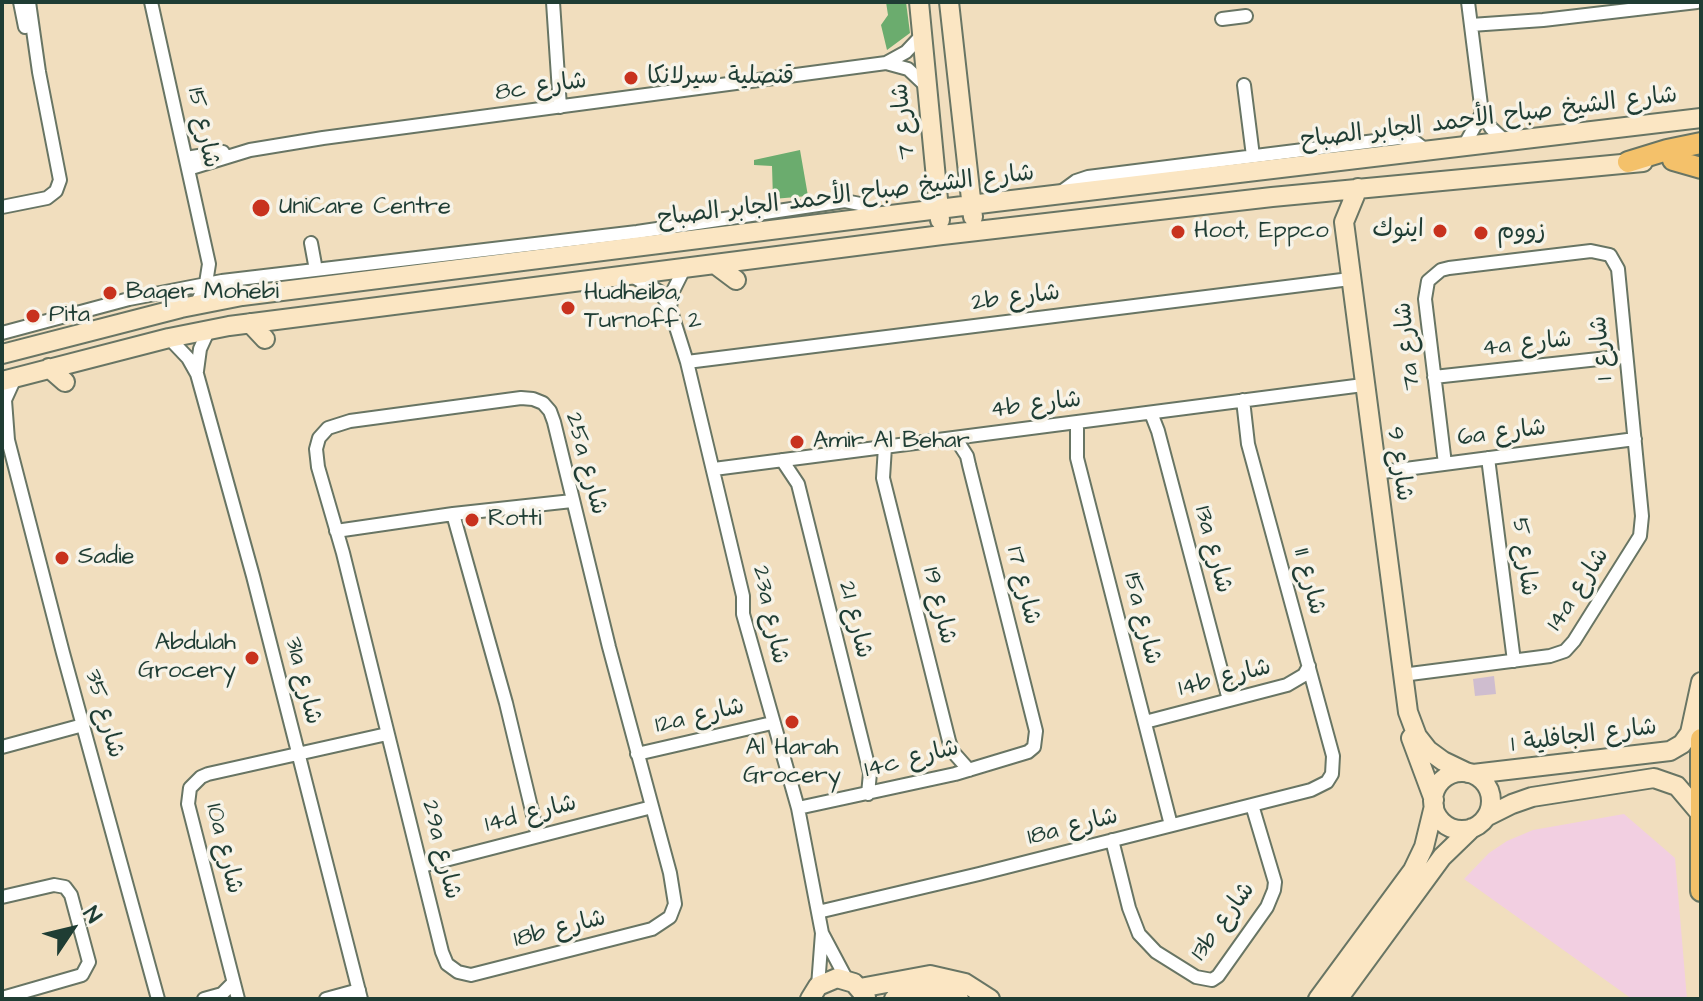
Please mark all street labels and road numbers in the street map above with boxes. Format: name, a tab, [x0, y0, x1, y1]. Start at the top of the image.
street label: 8c شارع	[493, 67, 589, 109]
street label: شارع 7	[887, 82, 923, 160]
street label: شارع الشيخ صباح الأحمد الجابر الصباح	[1299, 82, 1679, 156]
street label: شارع 15	[179, 85, 225, 171]
street label: شارع الشيخ صباح الأحمد الجابر الصباح	[656, 160, 1036, 234]
street label: 2b شارع	[970, 279, 1062, 319]
street label: 7a شارع	[1390, 300, 1428, 392]
street label: شارع 1	[1585, 314, 1621, 382]
street label: 4a شارع	[1481, 326, 1573, 364]
street label: 4b شارع	[989, 386, 1083, 426]
street label: 25a شارع	[558, 410, 612, 518]
street label: 6a شارع	[1456, 414, 1548, 454]
street label: شارع 9	[1379, 425, 1417, 503]
street label: 13a شارع	[1187, 503, 1237, 597]
street label: شارع 5	[1504, 516, 1542, 598]
street label: 14a شارع	[1542, 543, 1616, 637]
street label: شارع 17	[998, 544, 1046, 628]
street label: شارع 11	[1285, 546, 1331, 618]
street label: 23a شارع	[745, 563, 793, 667]
street label: شارع 19	[915, 565, 961, 647]
street label: 15a شارع	[1116, 570, 1166, 668]
street label: شارع 21	[831, 579, 877, 661]
street label: 31a شارع	[277, 634, 327, 728]
street label: 14b شارع	[1176, 654, 1274, 704]
street label: شارع 35	[77, 666, 129, 762]
street label: 12a شارع	[653, 693, 747, 741]
street label: شارع الجافلية 1	[1510, 714, 1658, 760]
street label: 14c شارع	[862, 734, 962, 786]
street label: 14d شارع	[482, 790, 580, 840]
street label: 29a شارع	[414, 797, 466, 903]
street label: 10a شارع	[198, 801, 248, 897]
street label: 18a شارع	[1025, 803, 1121, 853]
street label: 13b شارع	[1186, 877, 1262, 967]
street label: 18b شارع	[511, 905, 609, 955]

